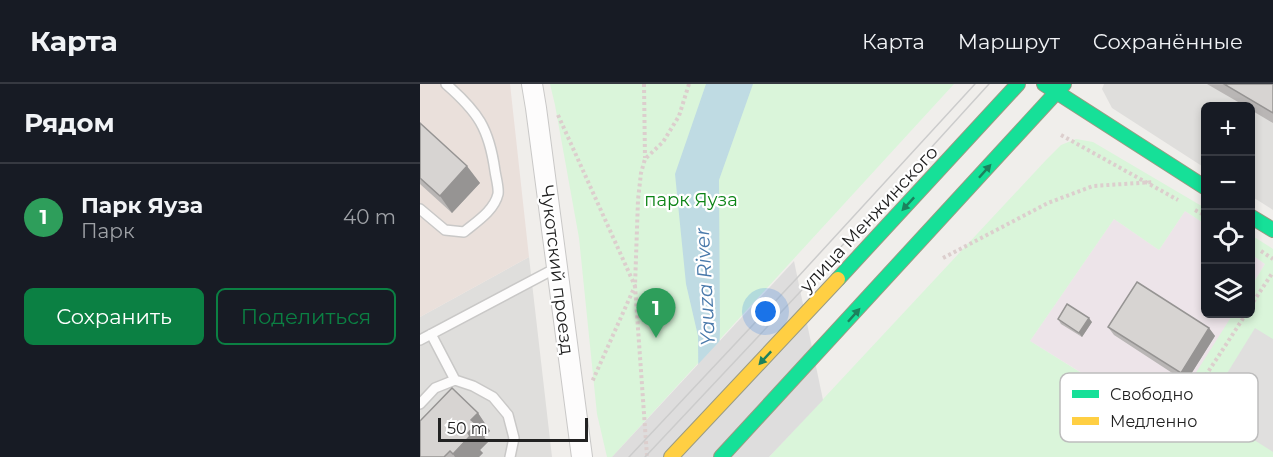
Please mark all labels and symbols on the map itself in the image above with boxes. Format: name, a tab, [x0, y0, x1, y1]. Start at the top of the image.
street label: улица Менжинского	[795, 141, 943, 298]
one-way arrow	[978, 163, 992, 178]
street label: Чукотский проезд	[536, 184, 578, 356]
park label: парк Яуза	[644, 189, 738, 211]
one-way arrow	[901, 197, 915, 211]
water label: Yauza River	[690, 226, 720, 347]
pin: 1	[636, 288, 676, 338]
your location	[751, 297, 780, 326]
one-way arrow	[846, 308, 860, 322]
one-way arrow	[758, 350, 772, 365]
legend	[1060, 373, 1258, 442]
text: Свободно	[1110, 385, 1193, 404]
text: Медленно	[1110, 412, 1197, 431]
scale bar	[438, 415, 588, 442]

